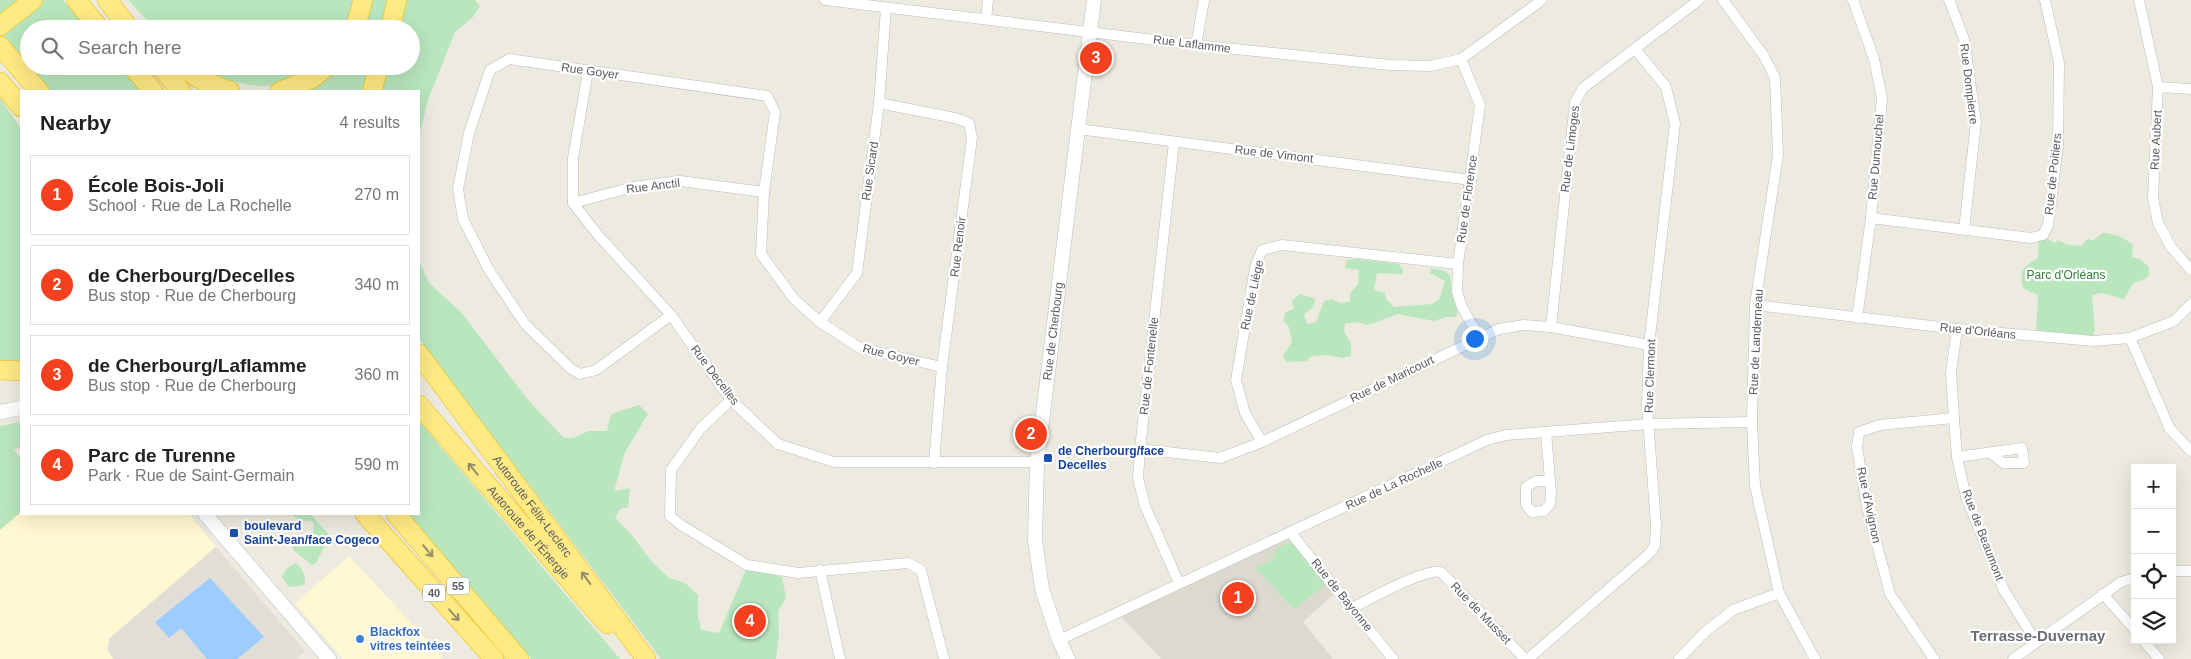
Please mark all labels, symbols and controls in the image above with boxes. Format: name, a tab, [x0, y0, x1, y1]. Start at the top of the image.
search box	[20, 20, 420, 75]
street label: Rue Laflamme	[1152, 32, 1232, 56]
icon: search	[38, 34, 66, 62]
text: Search here	[78, 37, 182, 58]
pin: 3	[1080, 39, 1112, 77]
street label: Rue Dompierre	[1957, 43, 1981, 126]
street label: Rue Goyer	[560, 60, 620, 82]
street label: Rue de Limoges	[1558, 105, 1582, 193]
street label: Rue Aubert	[2147, 109, 2165, 170]
text: Nearby	[40, 111, 111, 134]
text: 4 results	[340, 114, 400, 131]
street label: Rue Dumouchel	[1865, 114, 1887, 200]
street label: Rue de Poitiers	[2042, 132, 2064, 216]
street label: Rue Sicard	[859, 141, 881, 201]
street label: Rue de Vimont	[1234, 142, 1315, 166]
street label: Rue de Florence	[1454, 154, 1480, 244]
text: École Bois-Joli	[88, 175, 224, 196]
street label: Rue Anctil	[625, 176, 681, 196]
text: 1	[53, 186, 61, 203]
text: 270 m	[355, 186, 399, 203]
text: School · Rue de La Rochelle	[88, 197, 292, 214]
street label: Rue Renoir	[947, 216, 969, 278]
street label: Rue de Liège	[1238, 258, 1266, 331]
text: de Cherbourg/Decelles	[88, 265, 295, 286]
park label: Parc d'Orléans	[2027, 268, 2106, 282]
text: 2	[53, 276, 61, 293]
text: 340 m	[355, 276, 399, 293]
street label: Rue de Cherbourg	[1040, 281, 1066, 381]
text: Bus stop · Rue de Cherbourg	[88, 287, 296, 304]
street label: Rue de Landerneau	[1746, 289, 1766, 395]
street label: Rue de Fontenelle	[1137, 316, 1161, 416]
street label: Rue d'Orléans	[1939, 320, 2017, 342]
your location	[1462, 326, 1488, 352]
street label: Rue Clermont	[1642, 338, 1658, 413]
street label: Rue Goyer	[861, 341, 921, 369]
street label: Rue Decelles	[688, 342, 742, 408]
street label: Rue de Maricourt	[1348, 352, 1437, 405]
text: de Cherbourg/Laflamme	[88, 355, 307, 376]
text: 3	[53, 366, 61, 383]
text: 360 m	[355, 366, 399, 383]
text: Bus stop · Rue de Cherbourg	[88, 377, 296, 394]
pin: 2	[1015, 415, 1047, 453]
place label: de Cherbourg/face Decelles	[1058, 444, 1164, 472]
text: Parc de Turenne	[88, 445, 235, 466]
marker: de Cherbourg/face Decelles	[1042, 452, 1054, 464]
street label: Autoroute Félix-Leclerc	[490, 453, 575, 560]
street label: Rue de La Rochelle	[1343, 455, 1445, 513]
text: 4	[53, 456, 61, 473]
text: 590 m	[355, 456, 399, 473]
one-way arrow	[467, 463, 478, 476]
map controls	[2131, 464, 2176, 644]
button: +	[2131, 464, 2176, 509]
street label: Rue d'Avignon	[1854, 466, 1884, 544]
text: Park · Rue de Saint-Germain	[88, 467, 294, 484]
street label: Autoroute de l'Énergie	[484, 483, 573, 582]
street label: Rue de Beaumont	[1959, 487, 2007, 583]
button: −	[2131, 509, 2176, 554]
place label: boulevard Saint-Jean/face Cogeco	[244, 519, 379, 547]
marker: boulevard Saint-Jean/face Cogeco	[228, 527, 240, 539]
one-way arrow	[422, 544, 433, 557]
button: locate	[2131, 554, 2176, 599]
street label: Rue de Bayonne	[1308, 556, 1376, 634]
one-way arrow	[581, 571, 591, 585]
road number: 55	[447, 578, 469, 594]
pin: 1	[1222, 579, 1254, 617]
street label: Rue de Musset	[1448, 579, 1515, 647]
road number: 40	[423, 584, 445, 602]
button: layers	[2131, 599, 2176, 644]
pin: 4	[734, 602, 766, 640]
one-way arrow	[448, 609, 460, 622]
place label: Blackfox vitres teintées	[370, 625, 451, 653]
district label: Terrasse-Duvernay	[1971, 627, 2106, 644]
marker: Blackfox vitres teintées	[354, 633, 366, 645]

